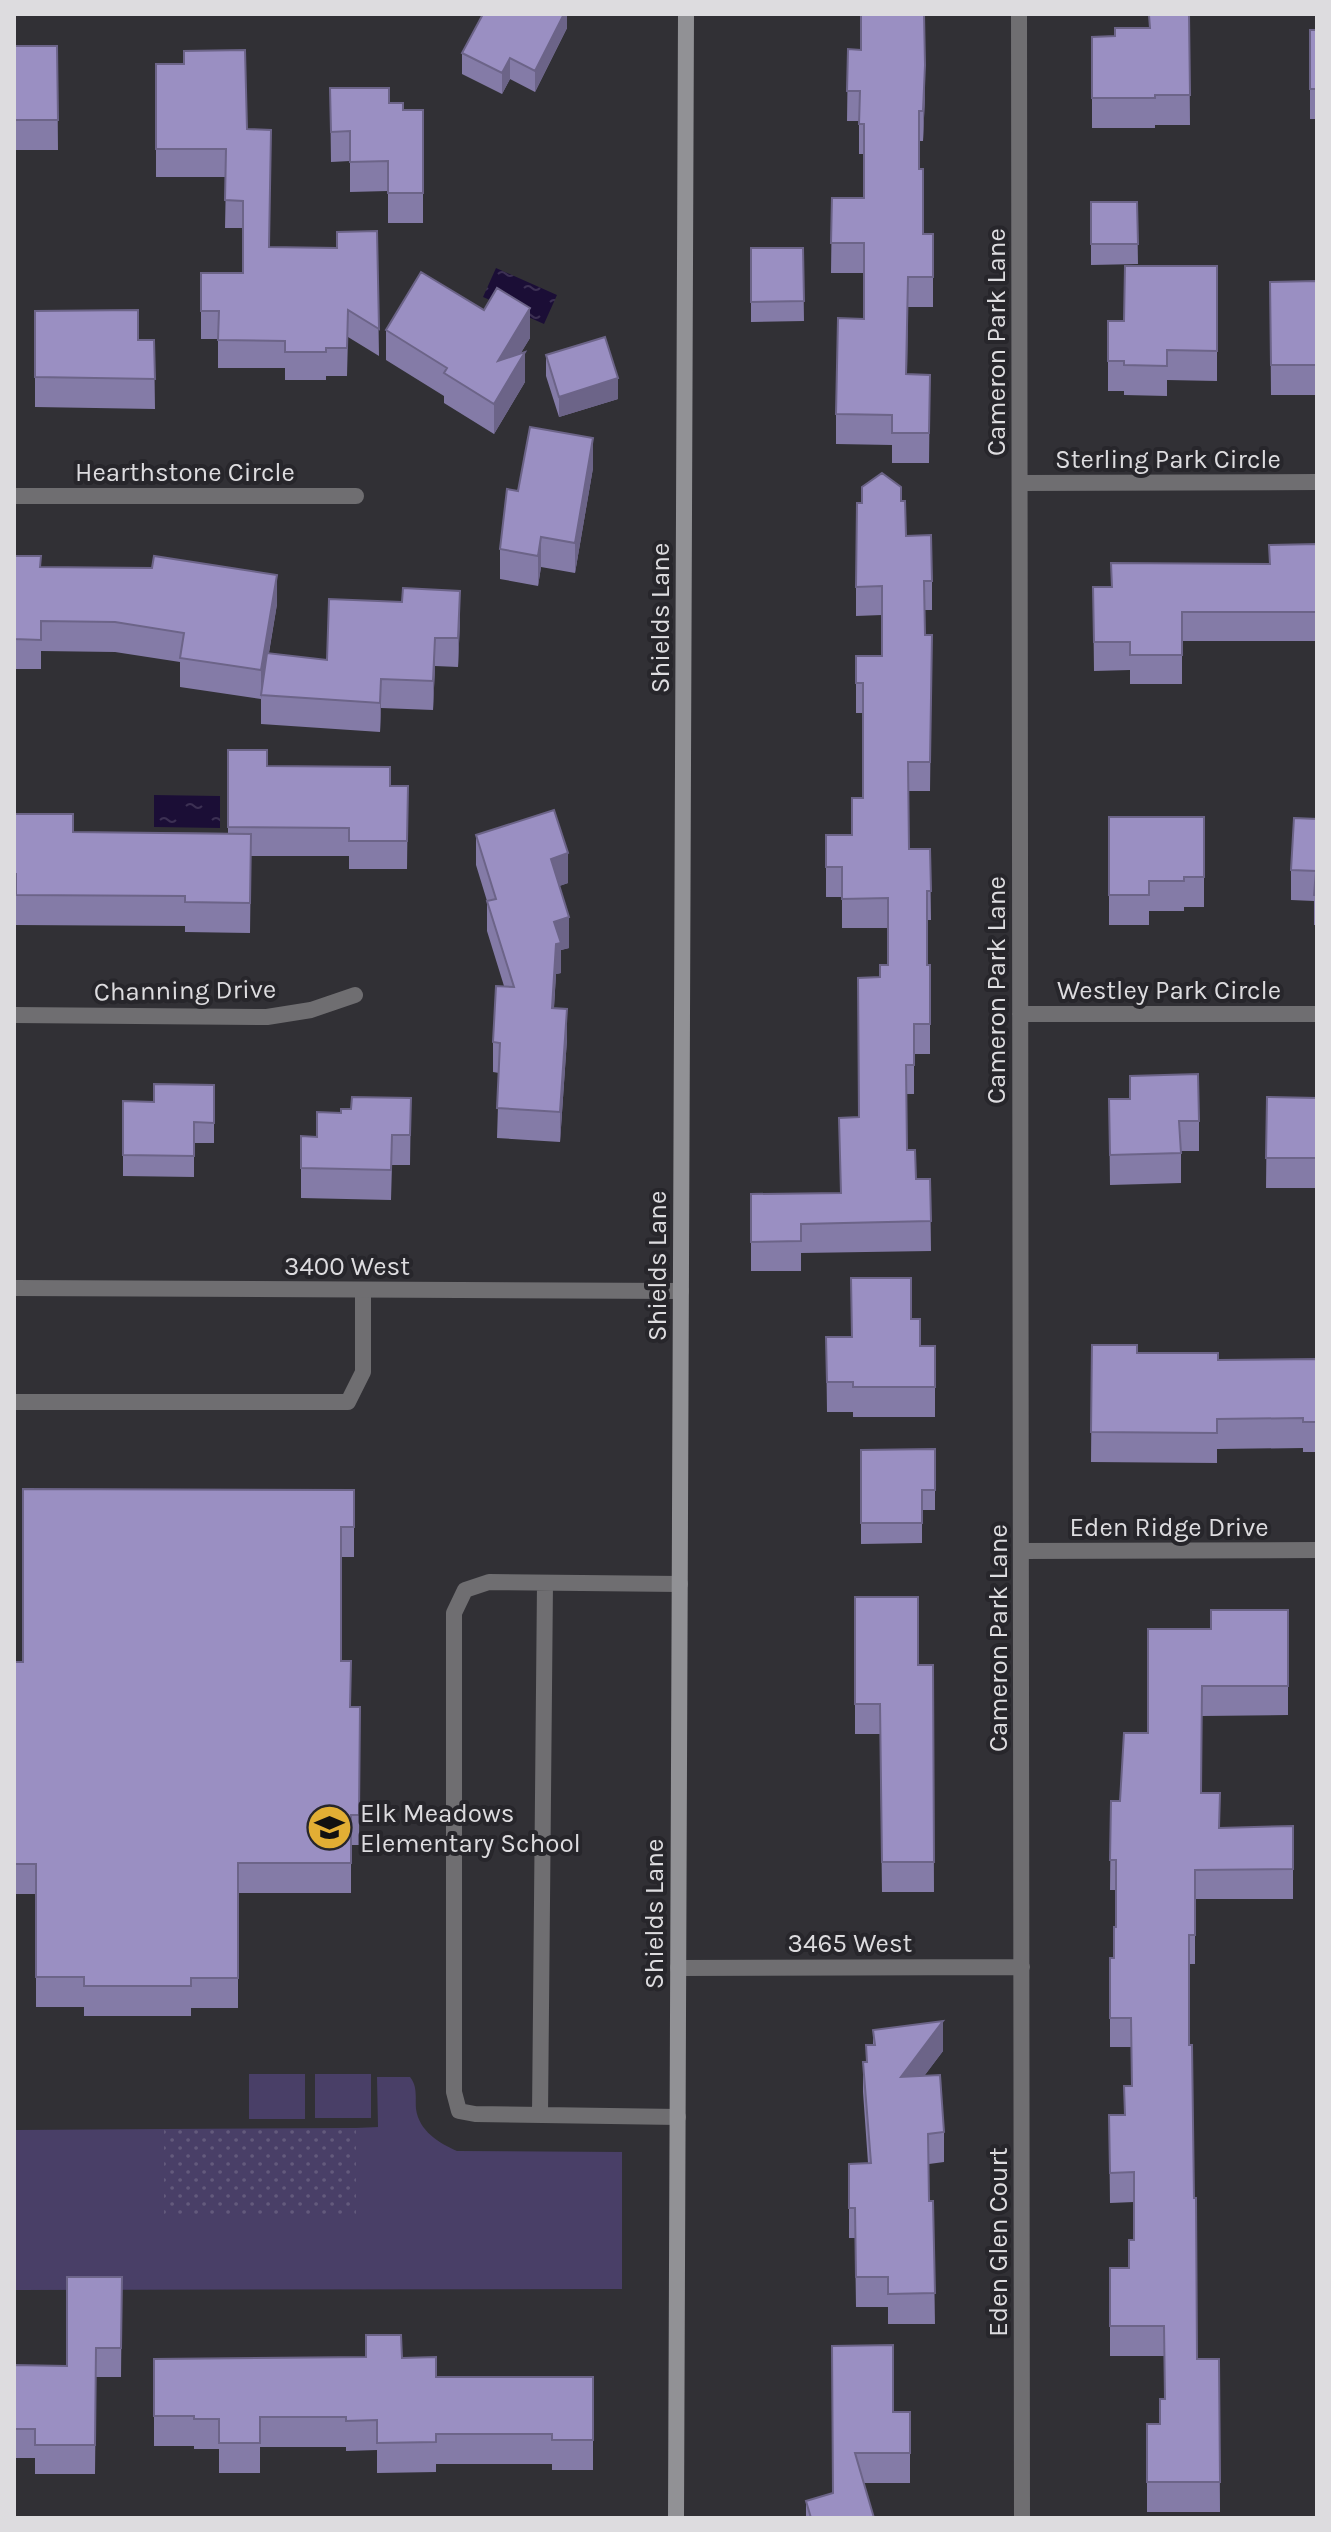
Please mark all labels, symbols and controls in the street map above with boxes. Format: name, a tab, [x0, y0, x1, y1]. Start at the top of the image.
street label: Cameron Park Lane	[981, 228, 1012, 456]
street label: Sterling Park Circle	[1055, 444, 1281, 475]
street label: Hearthstone Circle	[75, 457, 295, 488]
street label: Shields Lane	[645, 543, 676, 693]
street label: Cameron Park Lane	[981, 876, 1012, 1104]
street label: Channing Drive	[94, 973, 276, 1008]
street label: Westley Park Circle	[1057, 975, 1281, 1006]
street label: Shields Lane	[642, 1191, 673, 1341]
street label: 3400 West	[284, 1251, 410, 1282]
street label: Eden Ridge Drive	[1069, 1512, 1269, 1543]
street label: Cameron Park Lane	[983, 1524, 1014, 1752]
place label: Elk Meadows Elementary School	[360, 1798, 581, 1859]
school or university icon: Elk Meadows Elementary School	[305, 1804, 353, 1852]
street label: Shields Lane	[639, 1839, 670, 1989]
street label: 3465 West	[788, 1928, 913, 1959]
street label: Eden Glen Court	[983, 2147, 1014, 2337]

